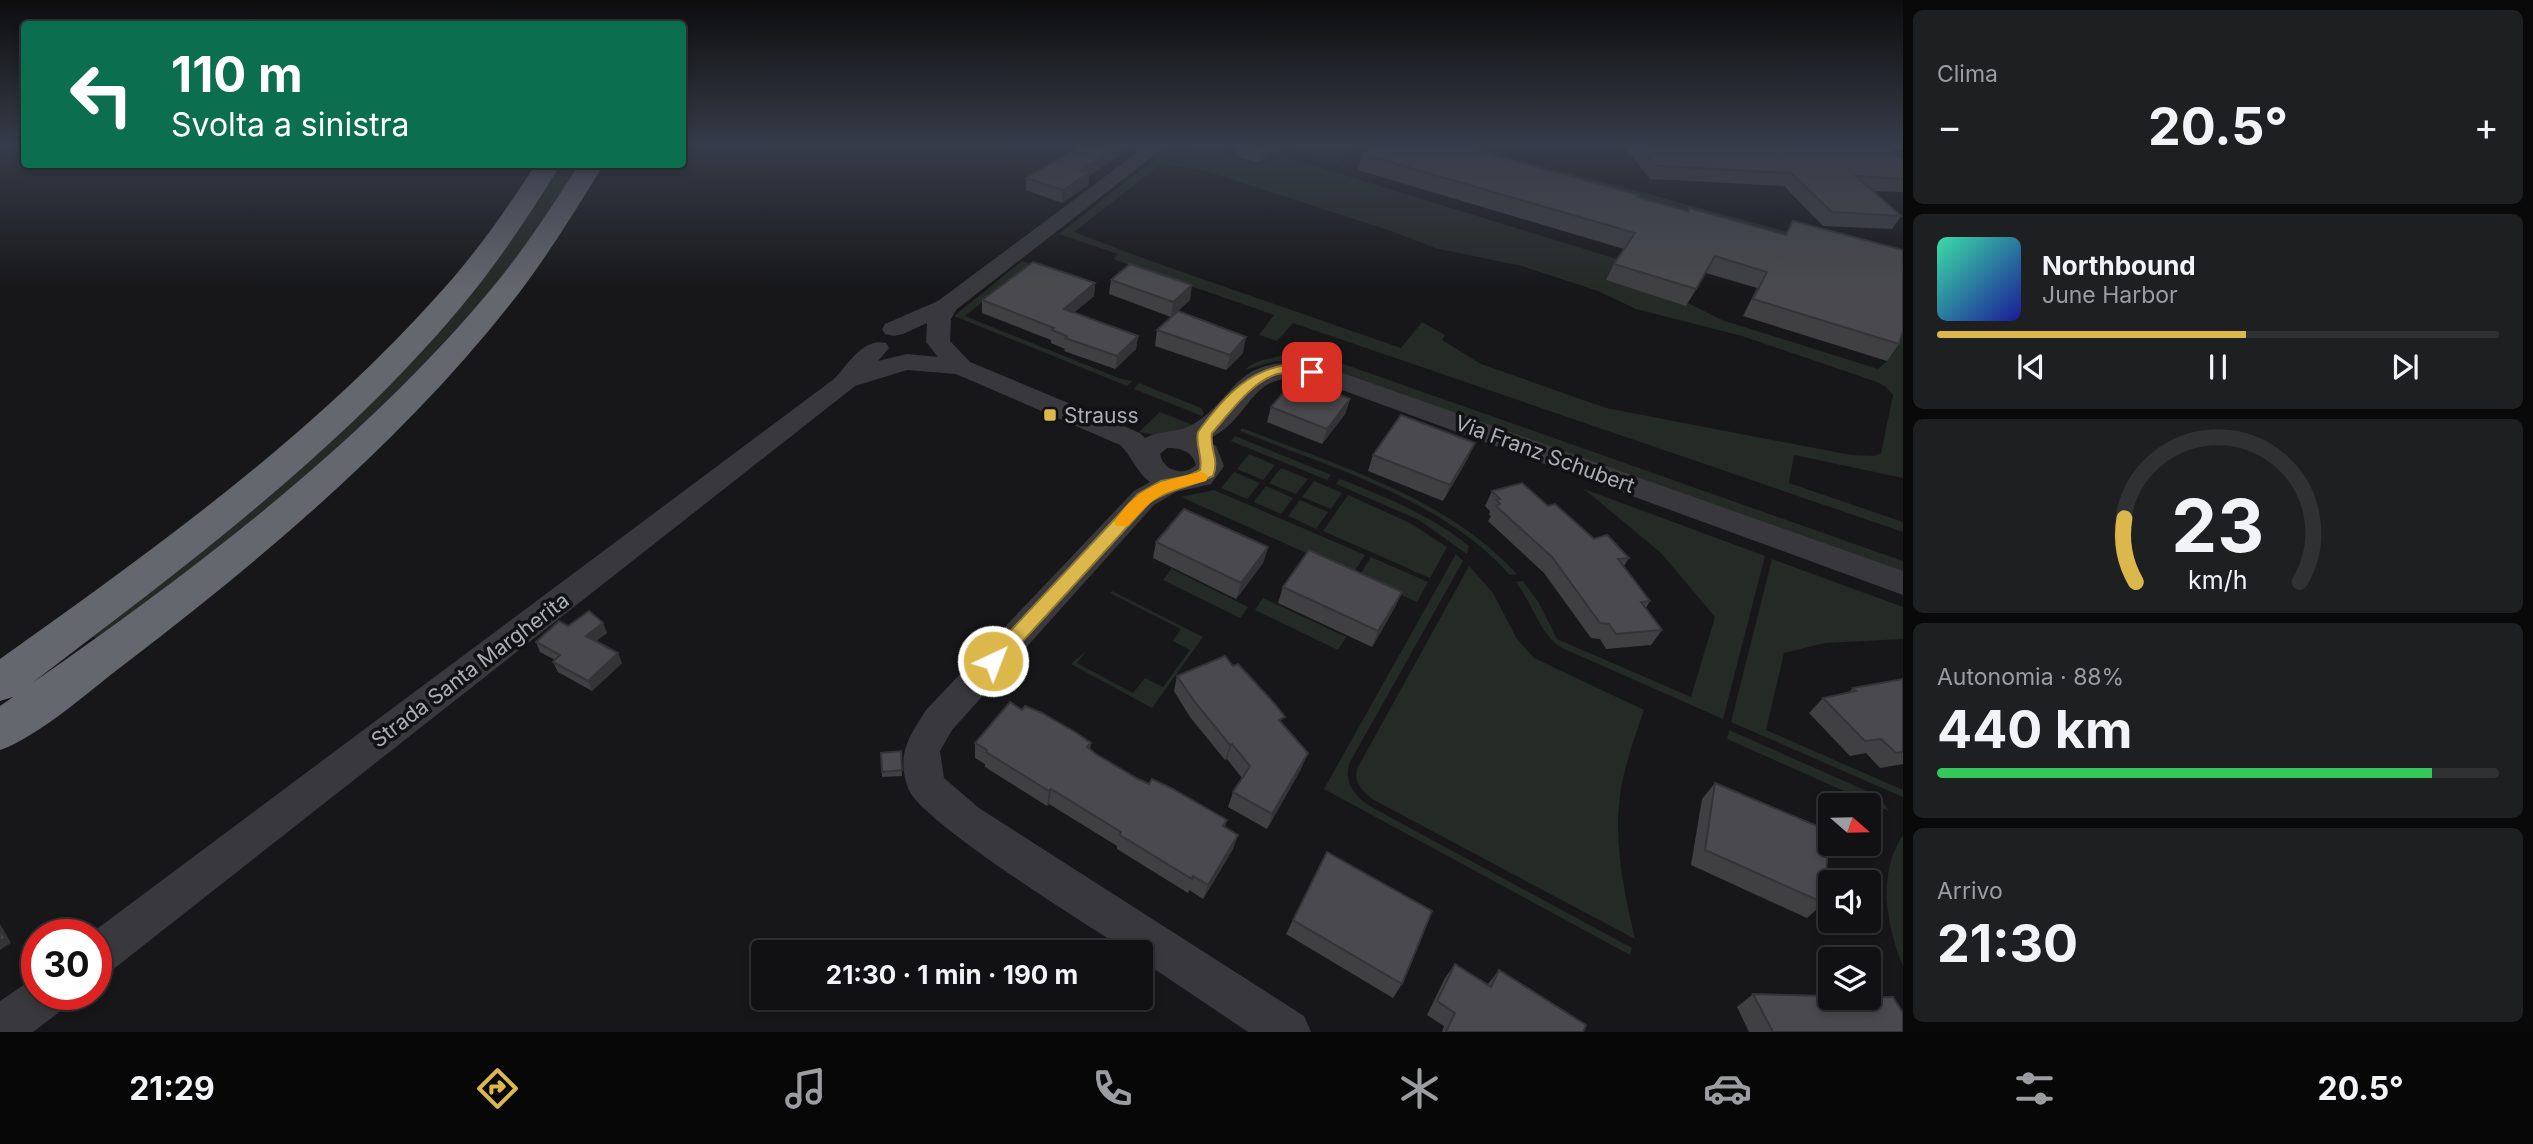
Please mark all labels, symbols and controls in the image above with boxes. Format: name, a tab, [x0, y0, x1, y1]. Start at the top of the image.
text: 110 m	[171, 45, 303, 104]
icon: left	[56, 49, 147, 140]
text: Clima	[1937, 60, 1998, 88]
text: 20.5°	[2148, 95, 2288, 158]
text: −	[1937, 103, 1962, 149]
text: +	[2474, 103, 2499, 149]
text: Svolta a sinistra	[171, 105, 410, 144]
text: Northbound	[2042, 250, 2196, 281]
text: June Harbor	[2042, 281, 2178, 309]
pin	[1282, 342, 1342, 402]
icon: previous	[2012, 348, 2050, 386]
icon: pause	[2199, 348, 2237, 386]
icon: next	[2386, 348, 2424, 386]
icon: arrive	[1293, 353, 1331, 391]
place label: Strauss	[1064, 403, 1139, 428]
marker: Strauss	[1042, 407, 1058, 423]
street label: Via Franz Schubert	[1452, 410, 1638, 498]
text: 23	[2172, 481, 2264, 570]
text: km/h	[2188, 565, 2248, 595]
street label: Strada Santa Margherita	[366, 588, 574, 752]
position arrow	[956, 624, 1030, 698]
text: Autonomia · 88%	[1937, 663, 2124, 691]
text: 440 km	[1937, 698, 2132, 761]
north arrow	[1818, 793, 1881, 856]
map controls	[1818, 793, 1881, 1010]
button: sound	[1818, 870, 1881, 933]
text: Arrivo	[1937, 877, 2003, 905]
text: 21:30	[1937, 912, 2078, 975]
speed limit sign: 30	[21, 919, 112, 1010]
button: layers	[1818, 947, 1881, 1010]
text: 21:30 · 1 min · 190 m	[826, 959, 1078, 990]
icon: directions	[473, 1064, 522, 1113]
icon: music	[781, 1064, 830, 1113]
icon: phone	[1088, 1064, 1137, 1113]
icon: climate	[1395, 1064, 1444, 1113]
icon: car	[1703, 1064, 1752, 1113]
icon: filters	[2010, 1064, 2059, 1113]
text: 21:29	[129, 1069, 215, 1108]
text: 20.5°	[2318, 1069, 2404, 1108]

